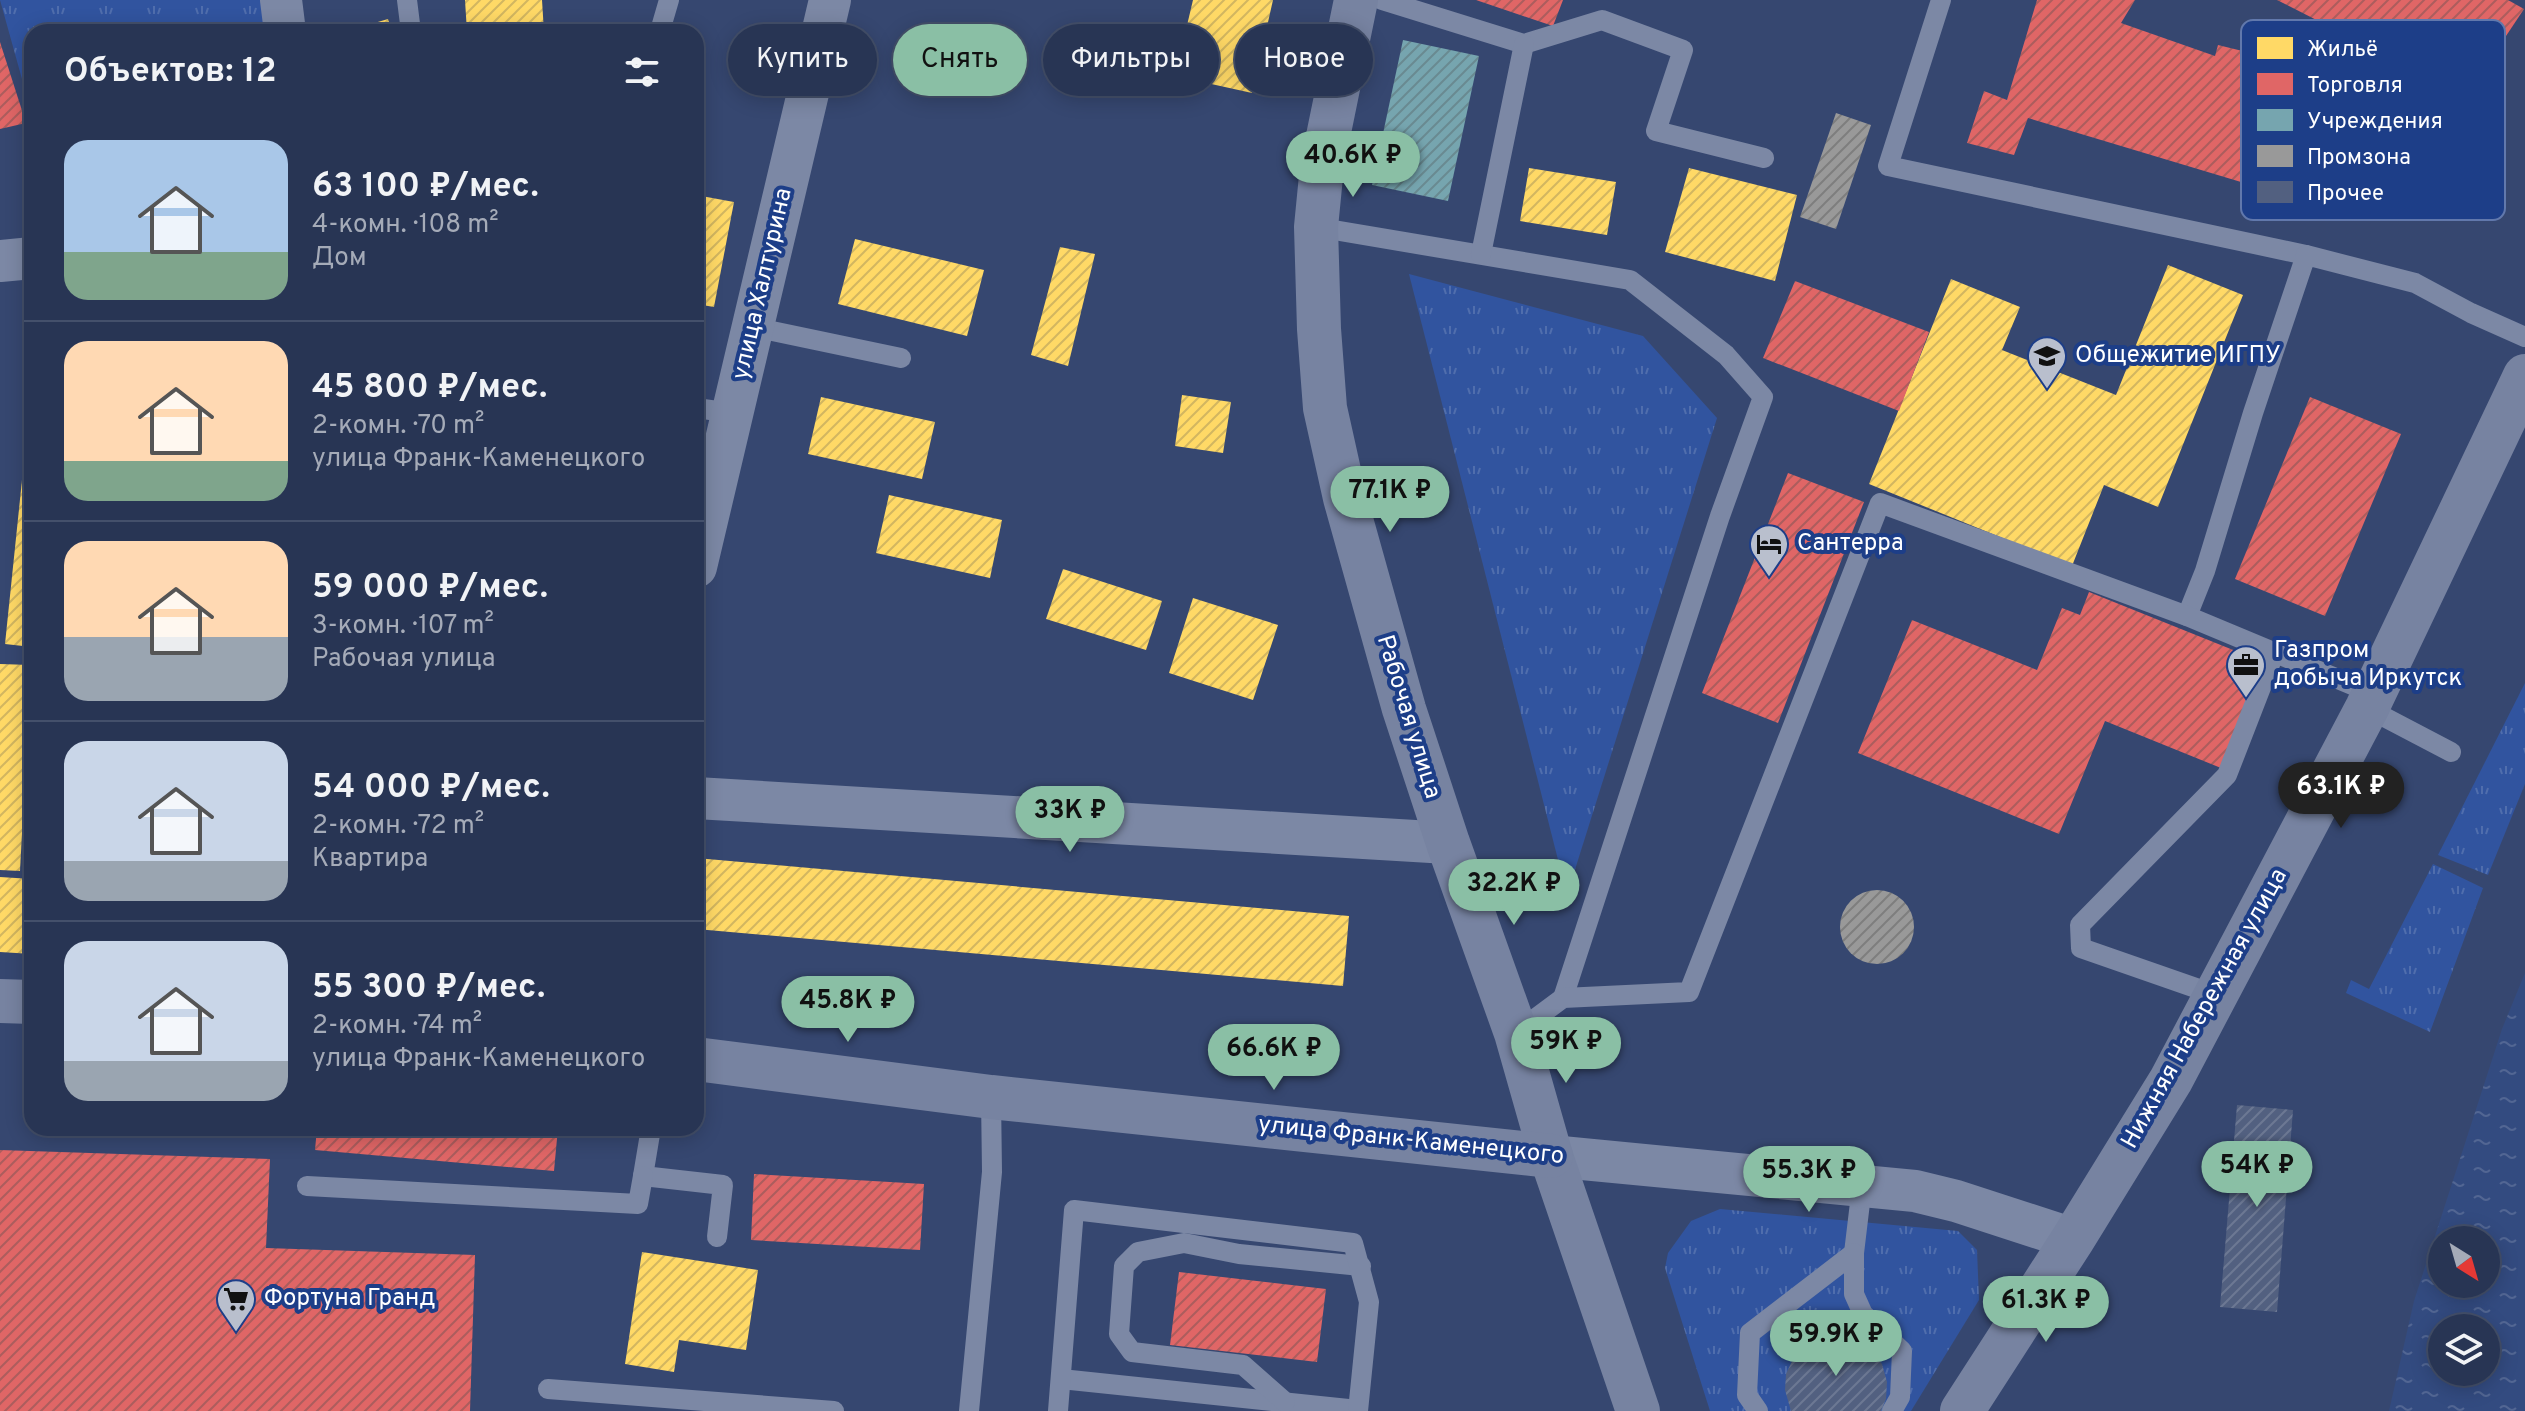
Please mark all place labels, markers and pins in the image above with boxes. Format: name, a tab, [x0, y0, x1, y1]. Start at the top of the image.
pin: 40.6K ₽	[1279, 131, 1427, 199]
school or university icon: Общежитие ИГПУ	[2026, 335, 2068, 390]
place label: Общежитие ИГПУ	[2075, 341, 2281, 371]
pin: 77.1K ₽	[1316, 466, 1464, 534]
hotel icon: Сантерра	[1748, 523, 1790, 578]
place label: Сантерра	[1797, 529, 1904, 559]
place label: Газпром добыча Иркутск	[2274, 636, 2462, 694]
office icon: Газпром добыча Иркутск	[2225, 644, 2267, 699]
pin: 63.1K ₽	[2267, 762, 2415, 830]
pin: 33K ₽	[1014, 786, 1126, 854]
pin: 32.2K ₽	[1440, 859, 1588, 927]
pin: 45.8K ₽	[774, 976, 922, 1044]
pin: 59K ₽	[1510, 1017, 1622, 1085]
pin: 66.6K ₽	[1200, 1024, 1348, 1092]
pin: 54K ₽	[2201, 1141, 2313, 1209]
pin: 55.3K ₽	[1735, 1146, 1883, 1214]
pin: 61.3K ₽	[1972, 1276, 2120, 1344]
supermarket icon: Фортуна Гранд	[215, 1278, 257, 1333]
place label: Фортуна Гранд	[264, 1284, 435, 1314]
pin: 59.9K ₽	[1762, 1310, 1910, 1378]

